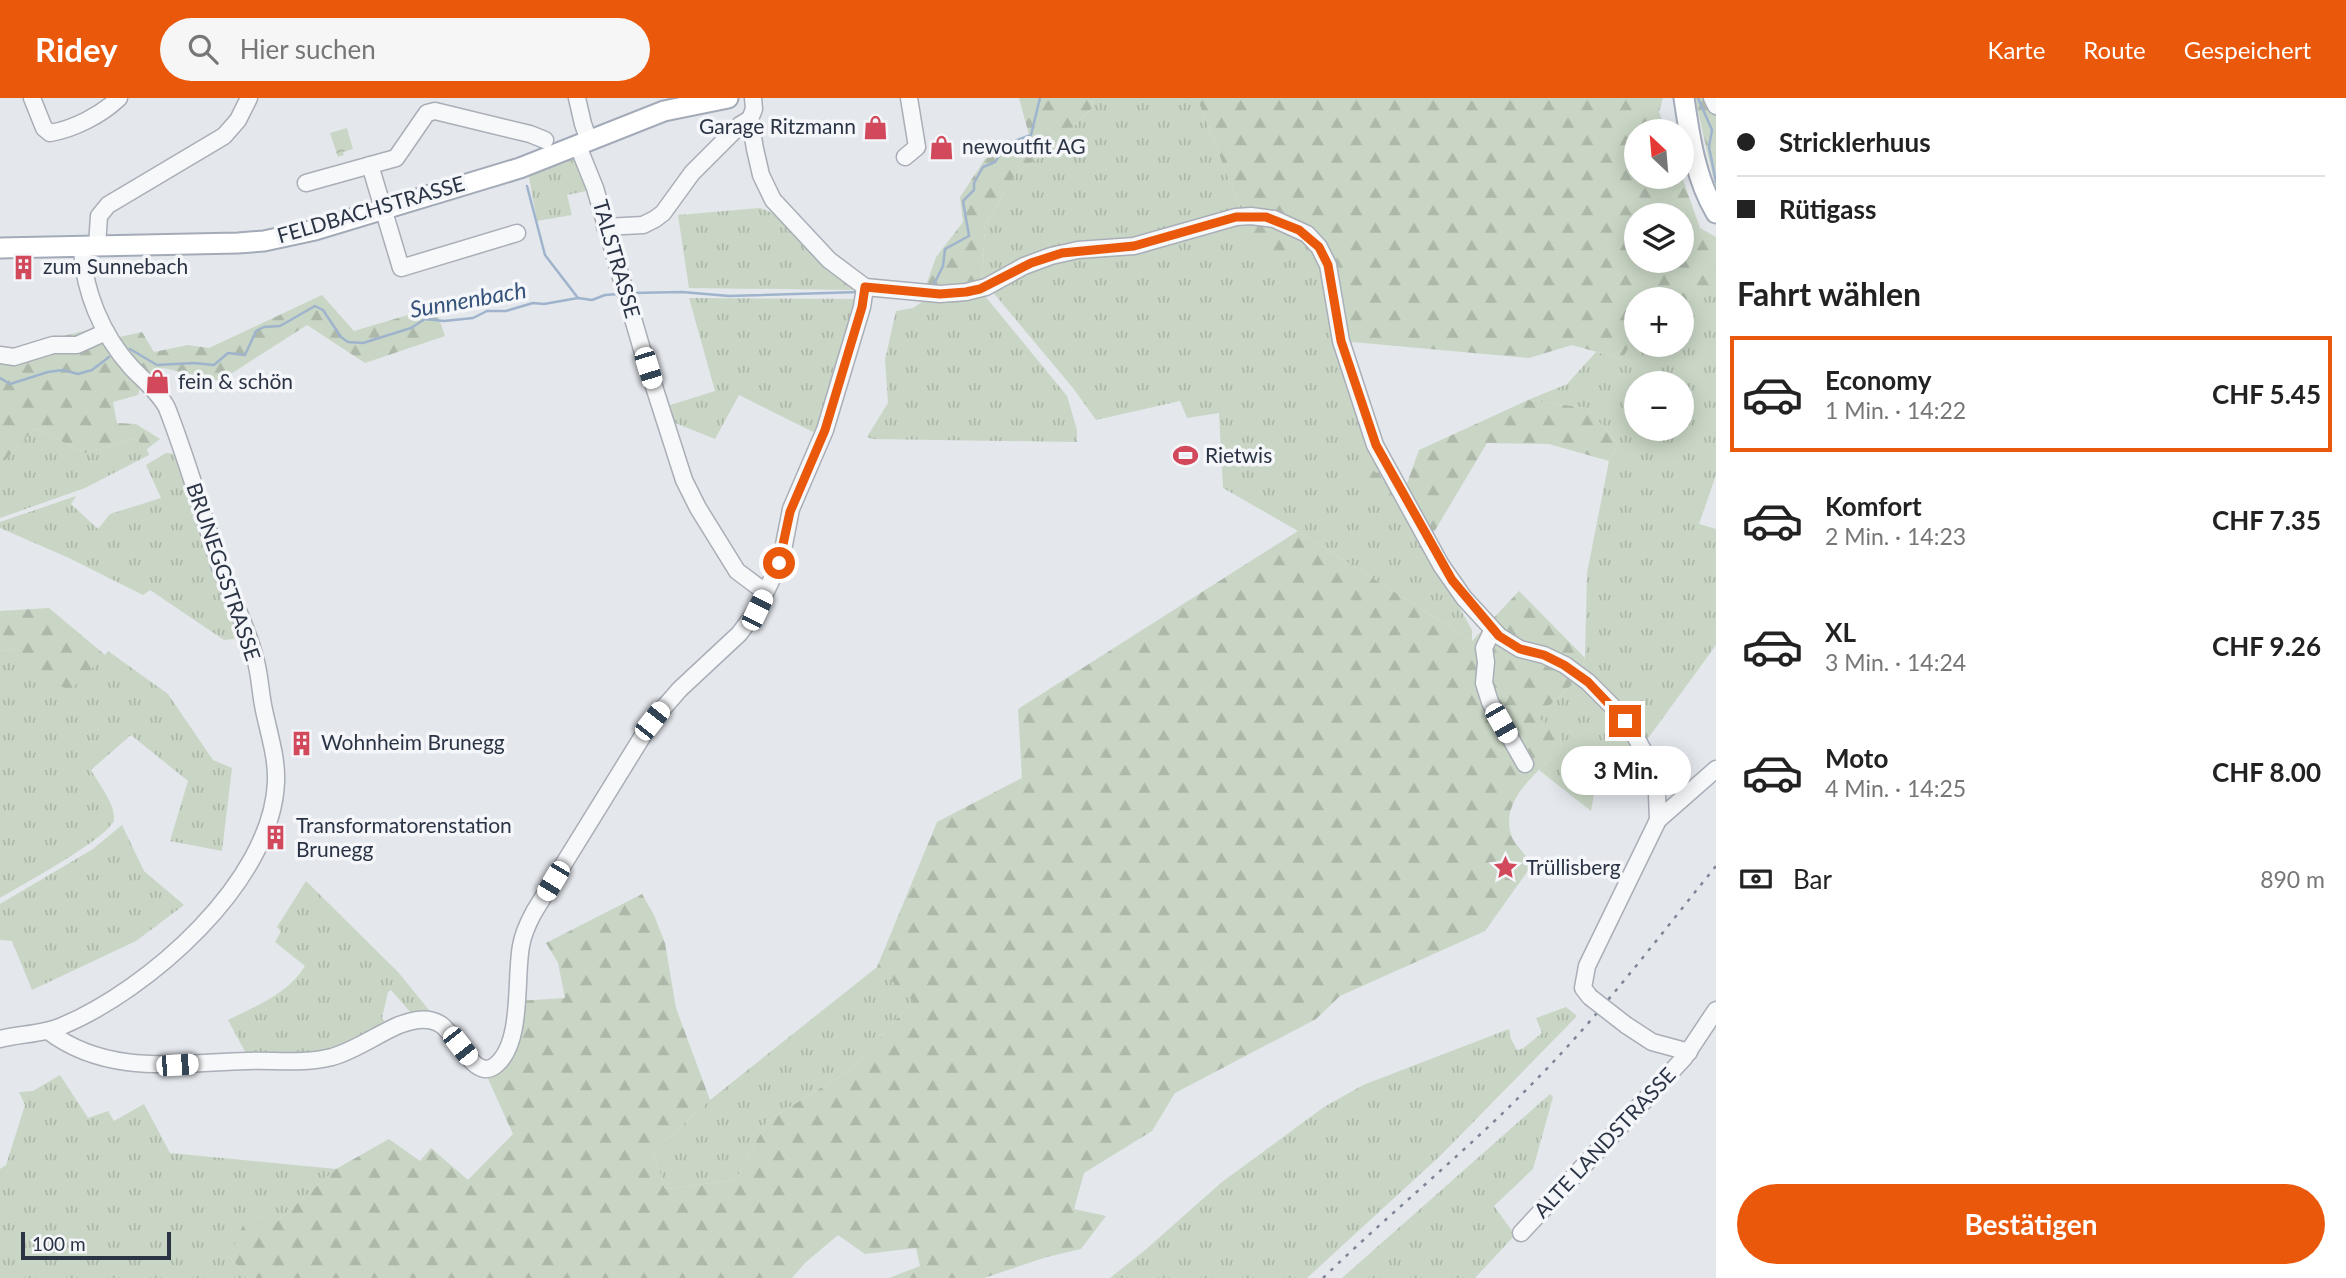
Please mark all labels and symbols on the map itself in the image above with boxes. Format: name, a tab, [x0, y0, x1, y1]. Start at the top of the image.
place label: Garage Ritzmann	[699, 113, 856, 138]
shop icon: Garage Ritzmann	[862, 113, 890, 141]
north arrow	[1624, 119, 1694, 189]
shop icon: newoutfit AG	[928, 133, 956, 161]
place label: newoutfit AG	[962, 133, 1086, 158]
street label: FELDBACHSTRASSE	[274, 170, 467, 247]
street label: TALSTRASSE	[589, 196, 646, 321]
building icon: zum Sunnebach	[9, 253, 37, 281]
place label: zum Sunnebach	[43, 253, 188, 278]
water label: Sunnenbach	[407, 275, 528, 323]
car	[632, 345, 665, 391]
shop icon: fein & schön	[144, 368, 172, 396]
place label: fein & schön	[178, 368, 293, 393]
sports icon: Rietwis	[1171, 442, 1199, 470]
place label: Rietwis	[1205, 442, 1272, 467]
street label: BRUNEGGSTRASSE	[182, 479, 267, 664]
route start	[763, 547, 795, 579]
car	[739, 587, 776, 633]
car	[631, 698, 674, 744]
car	[1482, 700, 1521, 746]
route end	[1609, 705, 1641, 737]
building icon: Wohnheim Brunegg	[287, 729, 315, 757]
place label: Wohnheim Brunegg	[321, 729, 505, 754]
callout: 3 Min.	[1560, 746, 1690, 794]
place label: Transformatorenstation Brunegg	[296, 812, 512, 861]
building icon: Transformatorenstation Brunegg	[262, 824, 290, 852]
place icon: Trüllisberg	[1492, 854, 1520, 882]
place label: Trüllisberg	[1526, 854, 1621, 879]
car	[534, 858, 573, 904]
car	[439, 1023, 482, 1069]
car	[156, 1053, 199, 1077]
street label: ALTE LANDSTRASSE	[1528, 1062, 1680, 1222]
scale bar	[21, 1229, 172, 1261]

